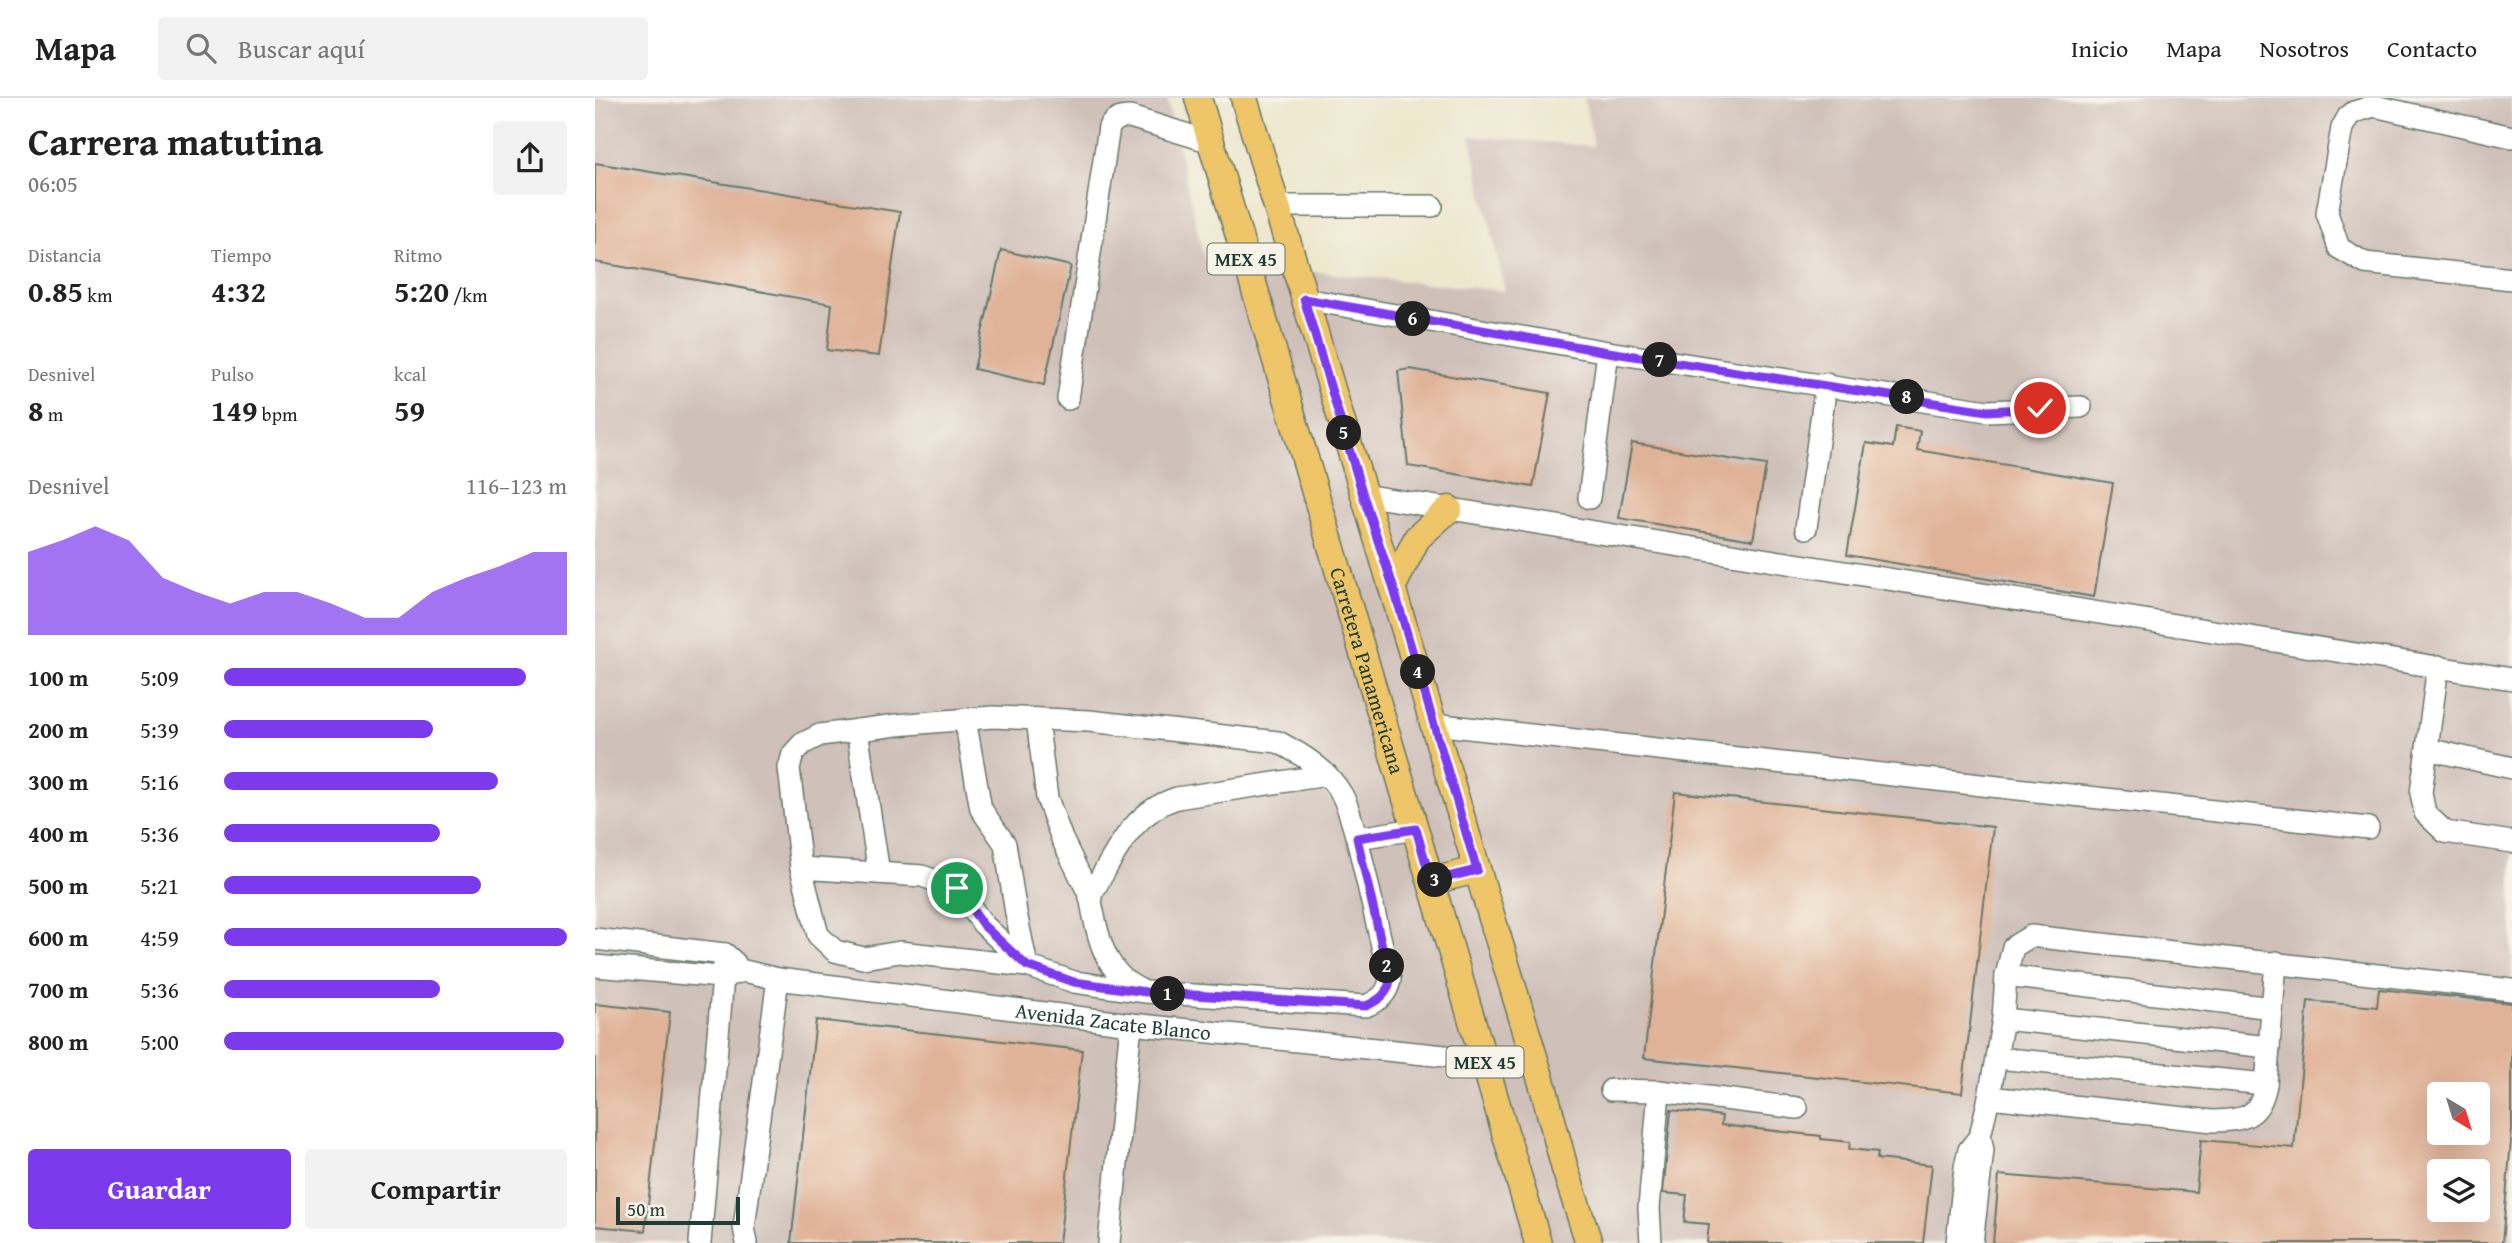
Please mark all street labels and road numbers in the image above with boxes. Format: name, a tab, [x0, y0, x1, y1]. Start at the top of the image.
road number: MEX 45	[1207, 244, 1285, 274]
street label: Carretera Panamericana	[1323, 563, 1413, 777]
street label: Avenida Zacate Blanco	[1014, 994, 1213, 1048]
road number: MEX 45	[1447, 1046, 1523, 1078]

